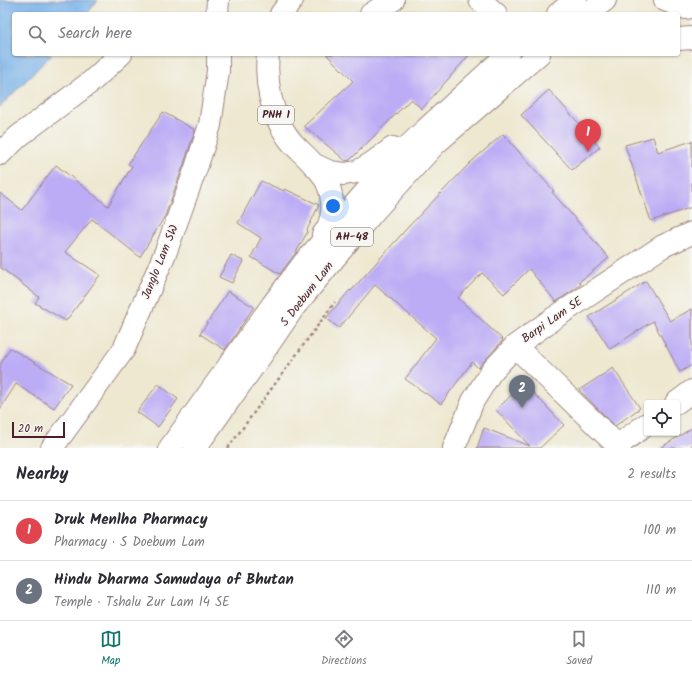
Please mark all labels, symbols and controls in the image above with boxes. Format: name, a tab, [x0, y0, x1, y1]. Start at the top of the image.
search box	[12, 12, 680, 56]
text: Search here	[58, 22, 132, 46]
icon: search	[26, 23, 48, 45]
road number: PNH 1	[258, 106, 294, 124]
pin: 1	[575, 119, 601, 152]
your location	[323, 196, 343, 216]
street label: Janglo Lam SW	[136, 222, 184, 302]
road number: AH-48	[331, 228, 373, 246]
street label: S Doebum Lam	[276, 257, 339, 331]
street label: Barpi Lam SE	[518, 291, 587, 348]
pin: 2	[509, 375, 535, 408]
map controls	[644, 400, 680, 436]
button: locate	[644, 400, 680, 436]
scale bar	[12, 420, 65, 439]
text: 20 m	[18, 420, 43, 438]
text: Nearby	[16, 461, 68, 488]
text: 2 results	[628, 464, 676, 485]
text: Druk Menlha Pharmacy	[54, 508, 208, 532]
text: 1	[27, 520, 31, 541]
text: 100 m	[643, 520, 676, 541]
text: Pharmacy · S Doebum Lam	[54, 532, 205, 553]
text: Hindu Dharma Samudaya of Bhutan	[54, 568, 294, 592]
text: 2	[25, 580, 33, 601]
text: 110 m	[646, 580, 676, 601]
text: Temple · Tshalu Zur Lam 14 SE	[54, 592, 230, 613]
tab: Map	[100, 628, 122, 670]
tab: Directions	[321, 628, 367, 670]
tab: Saved	[566, 628, 592, 670]

